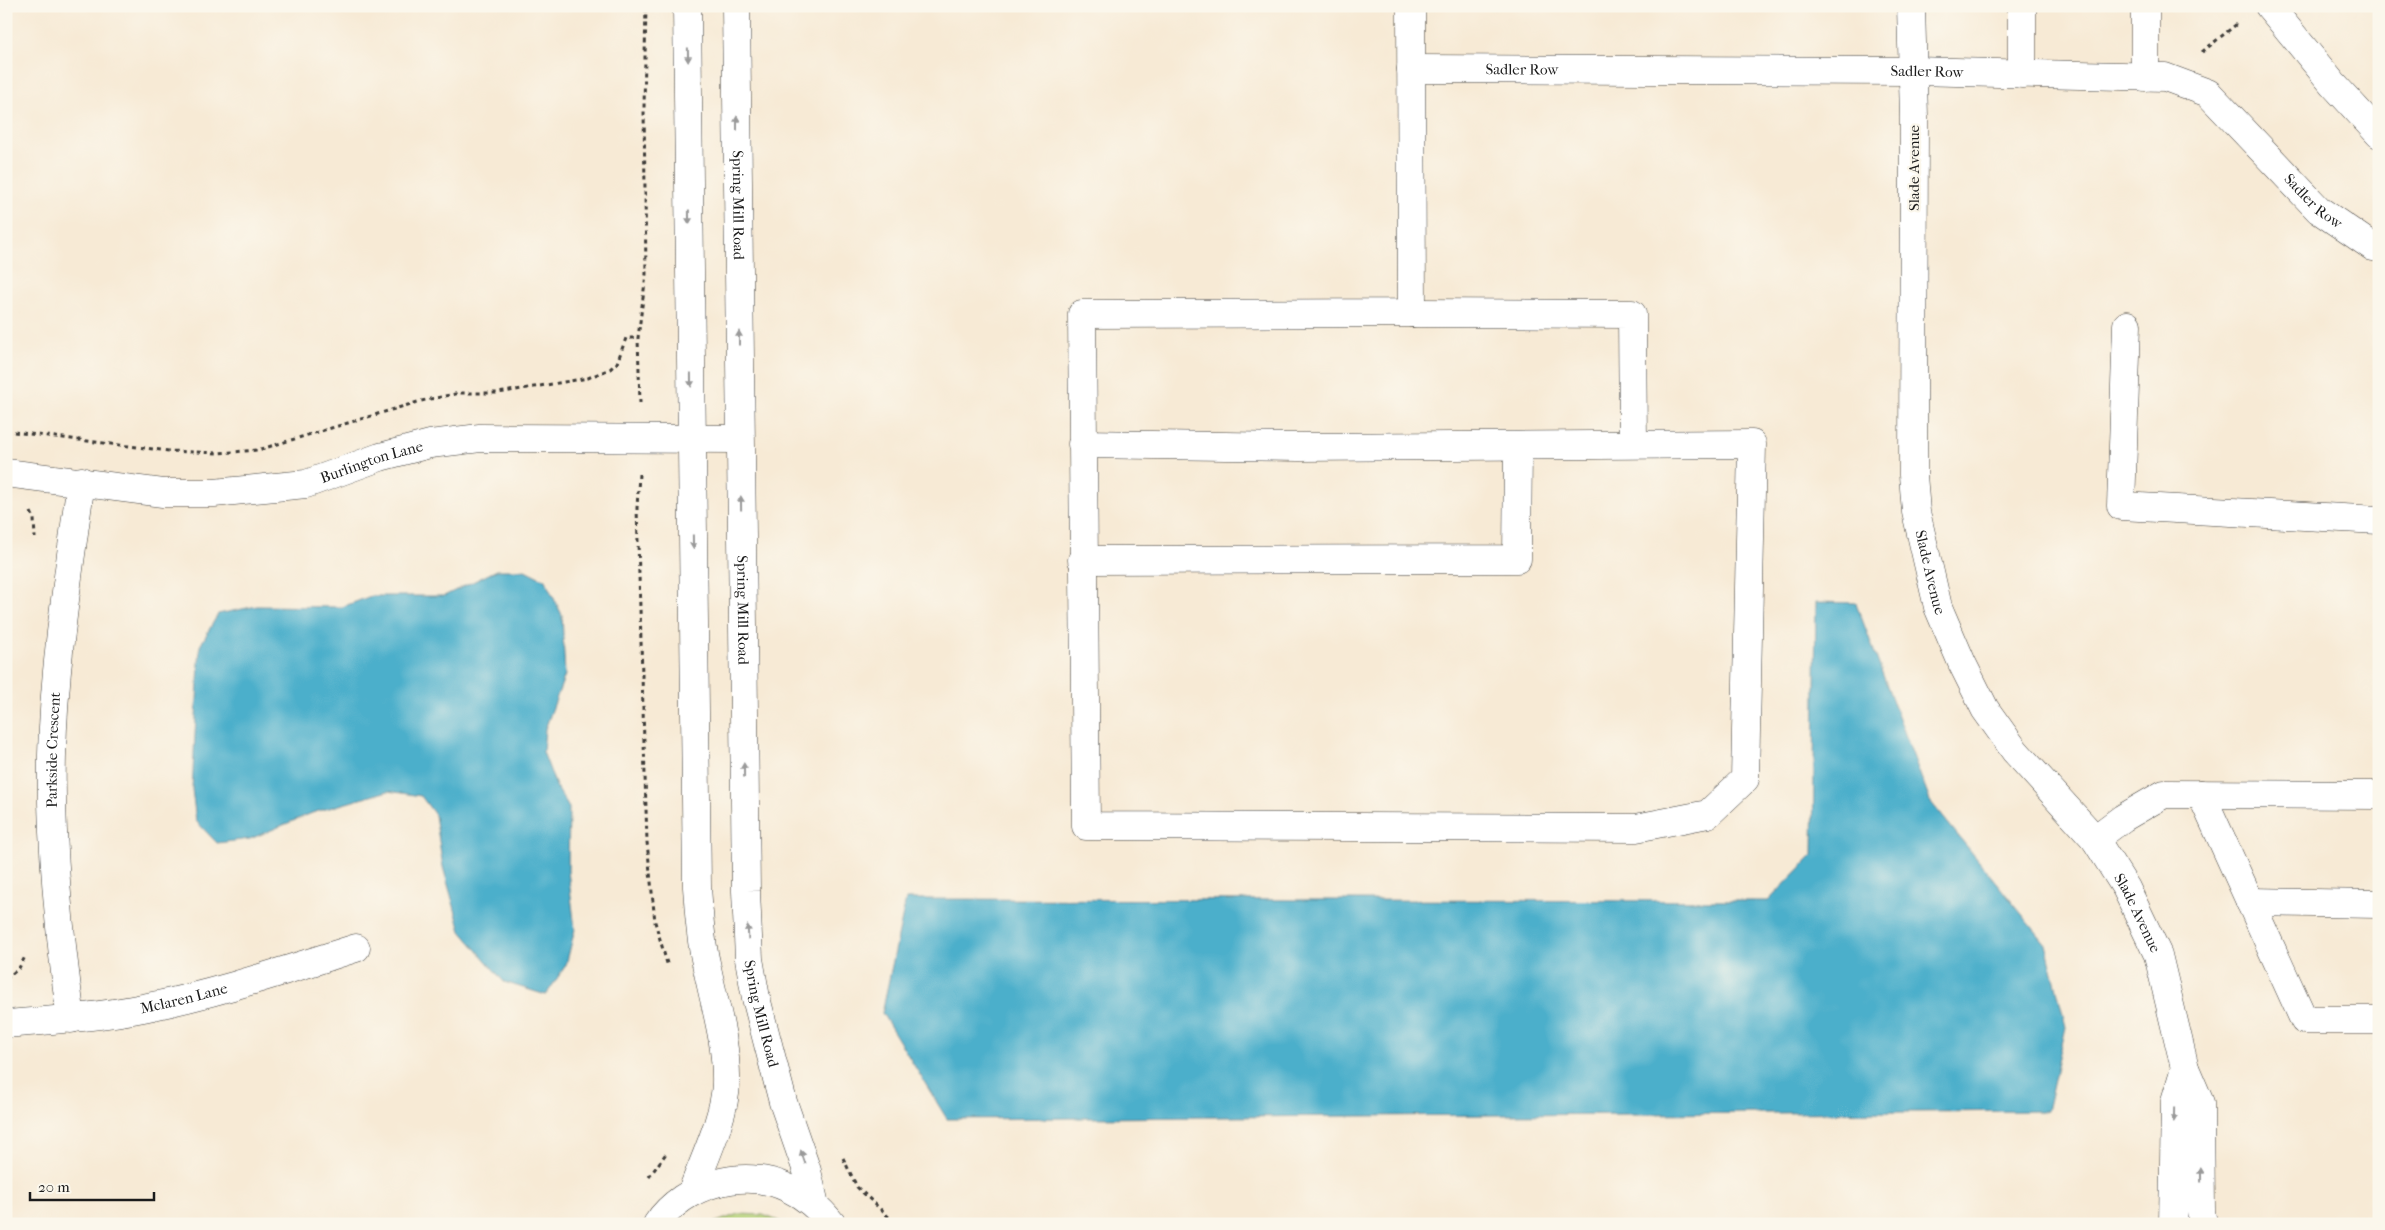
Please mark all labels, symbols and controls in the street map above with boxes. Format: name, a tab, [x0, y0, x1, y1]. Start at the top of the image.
one-way arrow	[684, 47, 692, 63]
street label: Sadler Row	[1485, 60, 1559, 79]
street label: Sadler Row	[1890, 62, 1965, 81]
one-way arrow	[733, 114, 741, 130]
street label: Slade Avenue	[1905, 124, 1923, 211]
street label: Spring Mill Road	[729, 150, 748, 261]
street label: Sadler Row	[2280, 170, 2346, 233]
one-way arrow	[685, 210, 693, 226]
one-way arrow	[735, 329, 743, 345]
one-way arrow	[687, 372, 695, 388]
street label: Burlington Lane	[318, 437, 425, 487]
one-way arrow	[737, 494, 745, 510]
street label: Slade Avenue	[1911, 528, 1949, 618]
one-way arrow	[689, 535, 697, 551]
street label: Spring Mill Road	[733, 555, 752, 666]
street label: Parkside Crescent	[43, 691, 64, 808]
one-way arrow	[740, 762, 748, 778]
street label: Slade Avenue	[2110, 870, 2165, 956]
one-way arrow	[744, 924, 752, 940]
street label: Spring Mill Road	[740, 958, 783, 1070]
street label: Mclaren Lane	[139, 979, 230, 1017]
one-way arrow	[2170, 1107, 2178, 1123]
one-way arrow	[798, 1150, 806, 1165]
one-way arrow	[2197, 1167, 2205, 1183]
scale bar	[30, 1170, 154, 1202]
text: 20 m	[38, 1178, 70, 1196]

